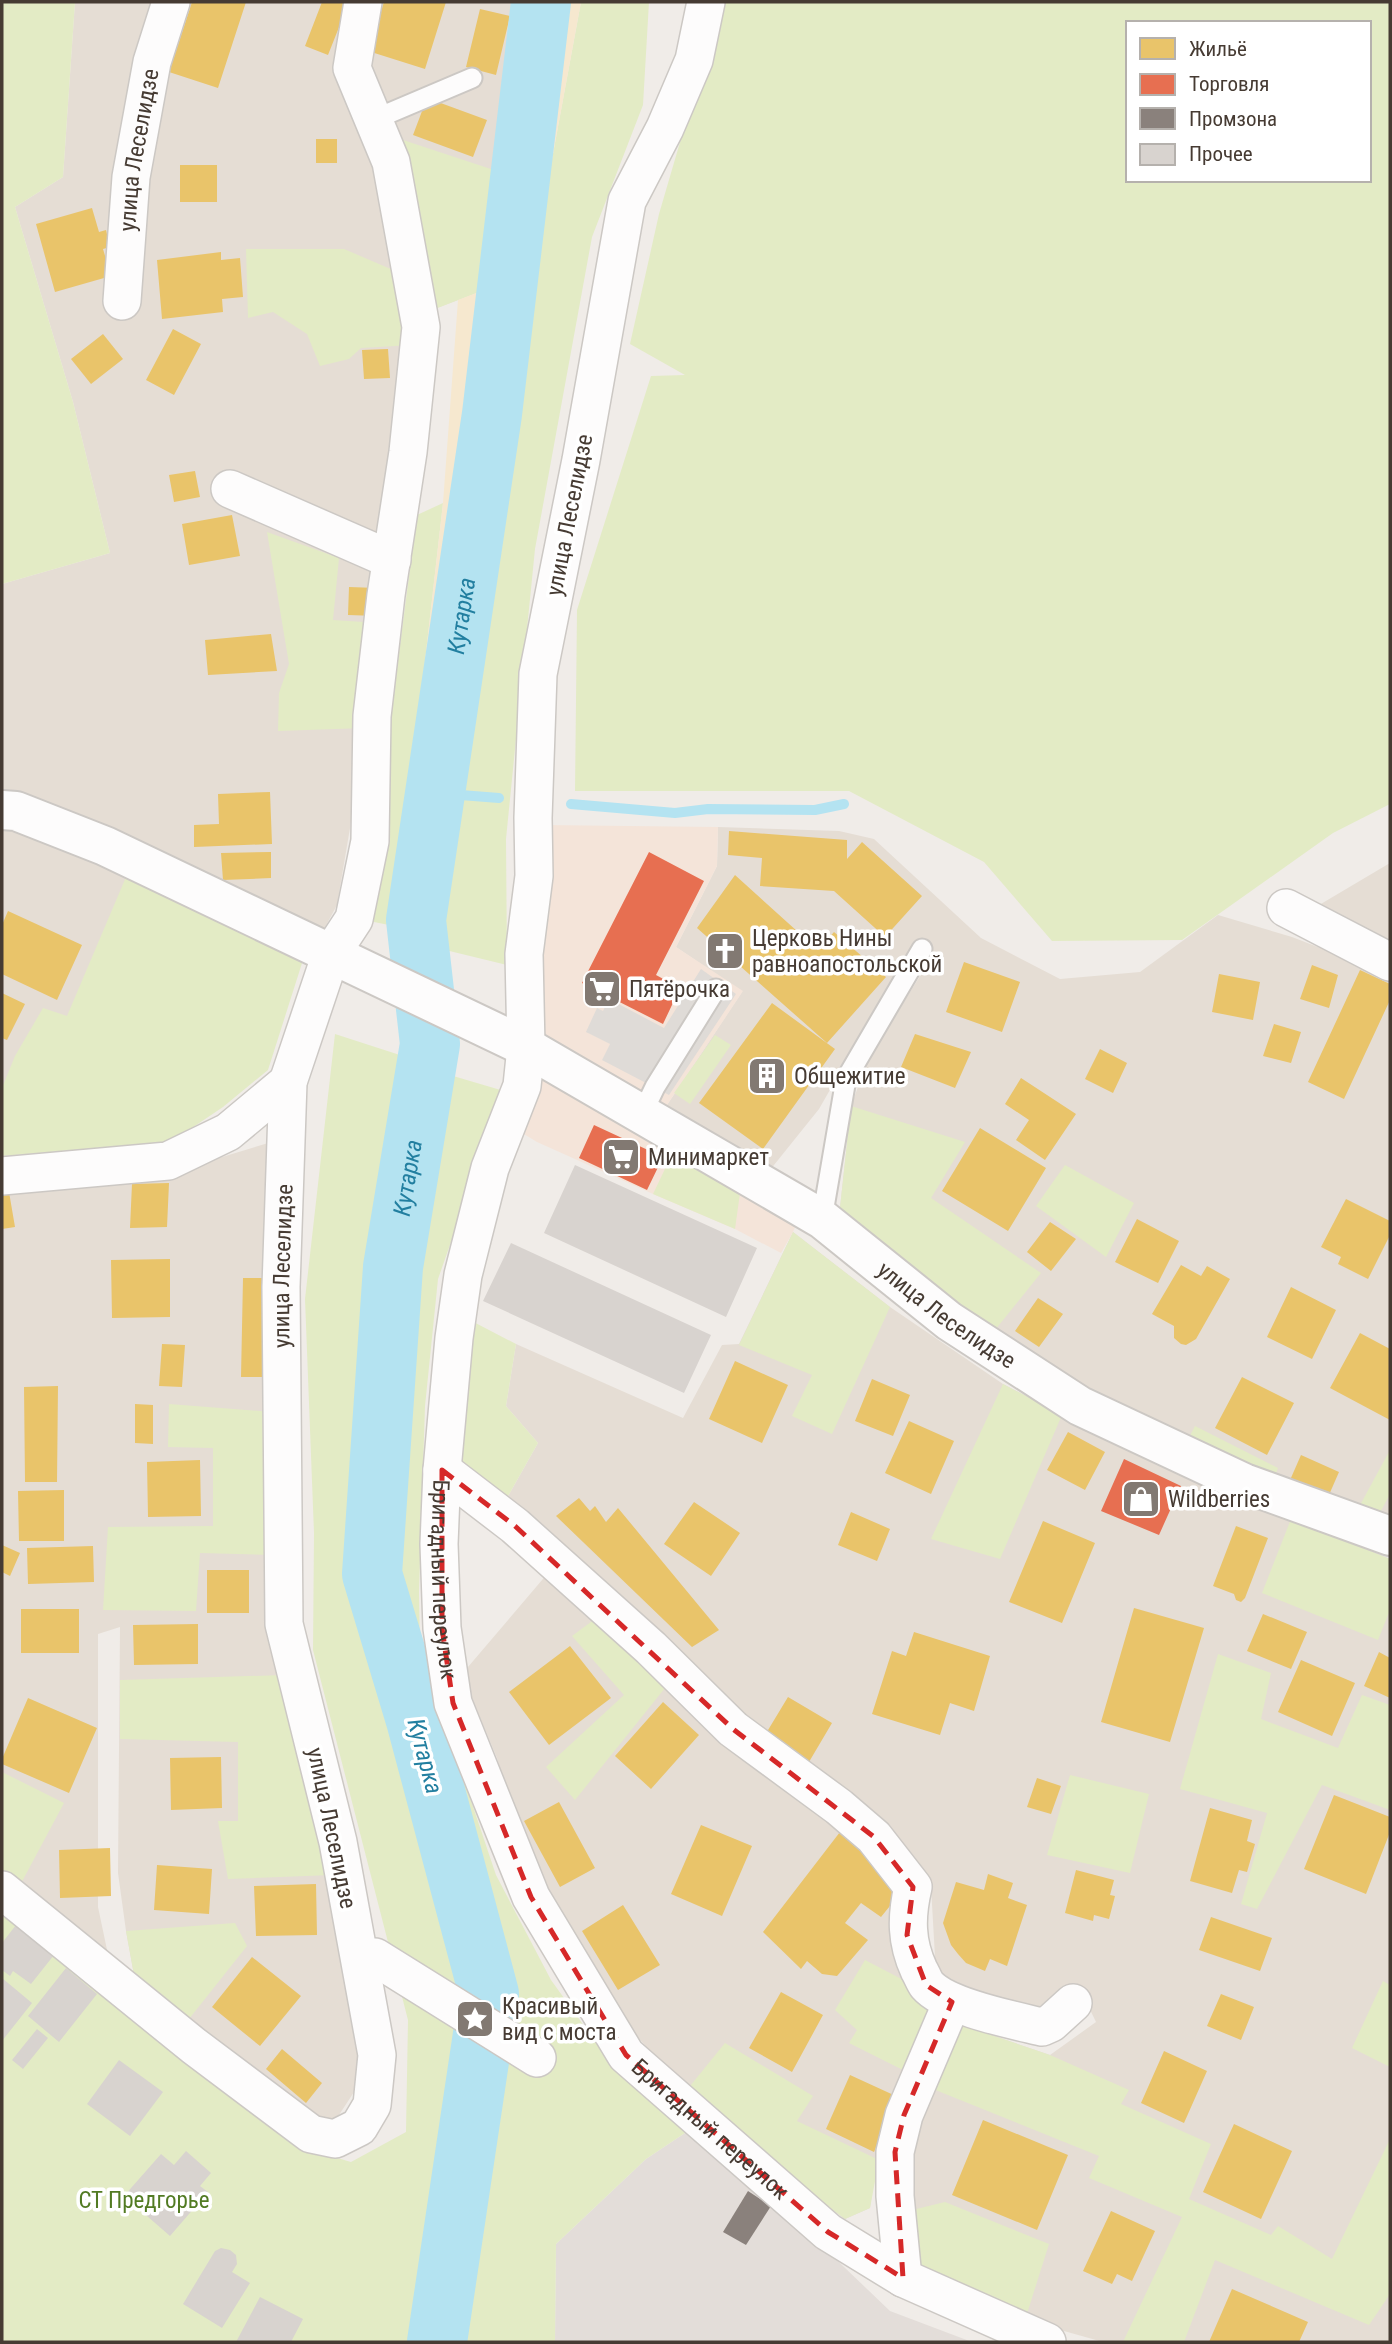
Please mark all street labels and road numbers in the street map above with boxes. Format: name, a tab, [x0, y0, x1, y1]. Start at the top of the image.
street label: улица Леселидзе	[114, 67, 164, 232]
street label: улица Леселидзе	[541, 432, 598, 598]
street label: улица Леселидзе	[268, 1184, 299, 1348]
street label: улица Леселидзе	[872, 1256, 1020, 1374]
street label: Бригадный переулок	[425, 1479, 462, 1681]
street label: улица Леселидзе	[301, 1745, 362, 1911]
street label: Бригадный переулок	[626, 2053, 794, 2205]

